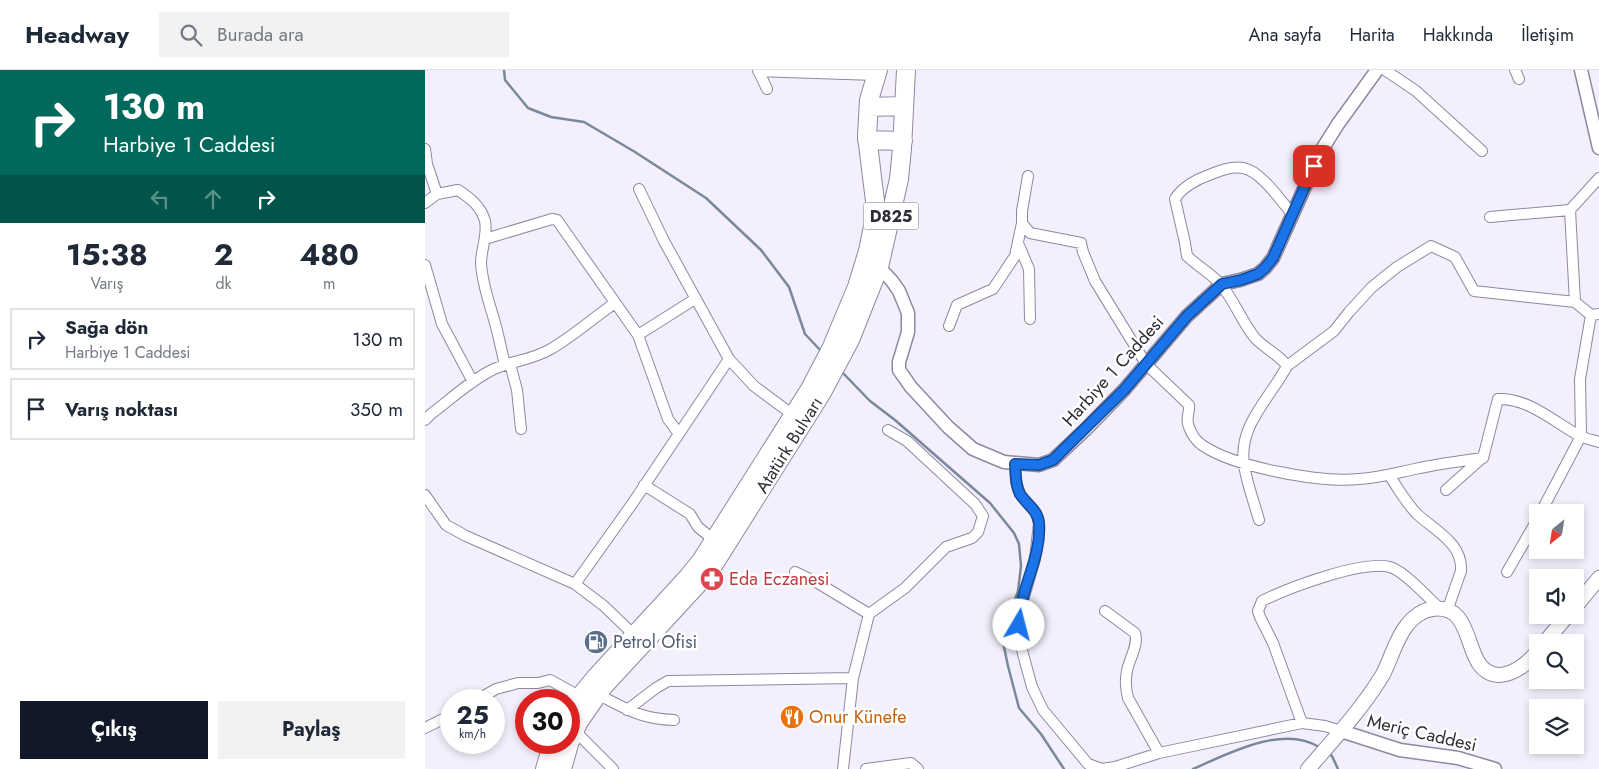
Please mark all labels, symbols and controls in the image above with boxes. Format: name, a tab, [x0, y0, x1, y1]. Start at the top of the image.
search box	[159, 12, 509, 57]
text: Headway	[25, 17, 129, 52]
icon: search	[177, 21, 205, 49]
text: Burada ara	[217, 21, 304, 48]
text: Ana sayfa	[1248, 22, 1321, 48]
text: Harita	[1349, 22, 1395, 48]
text: Hakkında	[1423, 22, 1493, 48]
text: İletişim	[1521, 22, 1574, 48]
text: 130 m	[103, 82, 205, 132]
icon: right	[20, 90, 85, 155]
text: Harbiye 1 Caddesi	[103, 128, 276, 160]
pin	[1293, 145, 1335, 187]
icon: arrive	[1300, 152, 1328, 180]
icon: left	[146, 185, 174, 213]
icon: ahead	[199, 185, 227, 213]
icon: right	[252, 185, 280, 213]
road number: D825	[863, 202, 919, 230]
text: 15:38	[66, 233, 148, 276]
text: 2	[214, 233, 233, 276]
text: 480	[299, 233, 359, 276]
text: Varış	[90, 272, 123, 295]
text: dk	[215, 272, 232, 295]
text: m	[323, 272, 335, 295]
street label: Harbiye 1 Caddesi	[1056, 310, 1170, 432]
text: Sağa dön	[65, 314, 149, 341]
icon: right	[22, 325, 50, 353]
text: 130 m	[352, 326, 403, 353]
text: Harbiye 1 Caddesi	[65, 341, 191, 364]
street label: Atatürk Bulvarı	[749, 392, 829, 498]
icon: arrive	[22, 395, 50, 423]
text: Varış noktası	[65, 396, 178, 423]
text: 350 m	[350, 396, 403, 423]
north arrow	[1529, 504, 1584, 559]
map controls	[1529, 504, 1584, 754]
pharmacy icon: Eda Eczanesi	[699, 566, 725, 592]
place label: Eda Eczanesi	[729, 566, 829, 592]
button: sound	[1529, 569, 1584, 624]
position arrow	[992, 598, 1044, 650]
fuel station icon: Petrol Ofisi	[583, 629, 609, 655]
place label: Petrol Ofisi	[613, 629, 697, 655]
button: search	[1529, 634, 1584, 689]
speed limit sign: 30	[515, 689, 580, 754]
text: 25	[456, 697, 489, 733]
button: layers	[1529, 699, 1584, 754]
button: Çıkış	[20, 701, 208, 759]
button: Paylaş	[218, 701, 405, 759]
restaurant icon: Onur Künefe	[779, 704, 805, 730]
place label: Onur Künefe	[809, 704, 906, 730]
street label: Meriç Caddesi	[1365, 708, 1479, 758]
text: km/h	[459, 725, 486, 743]

